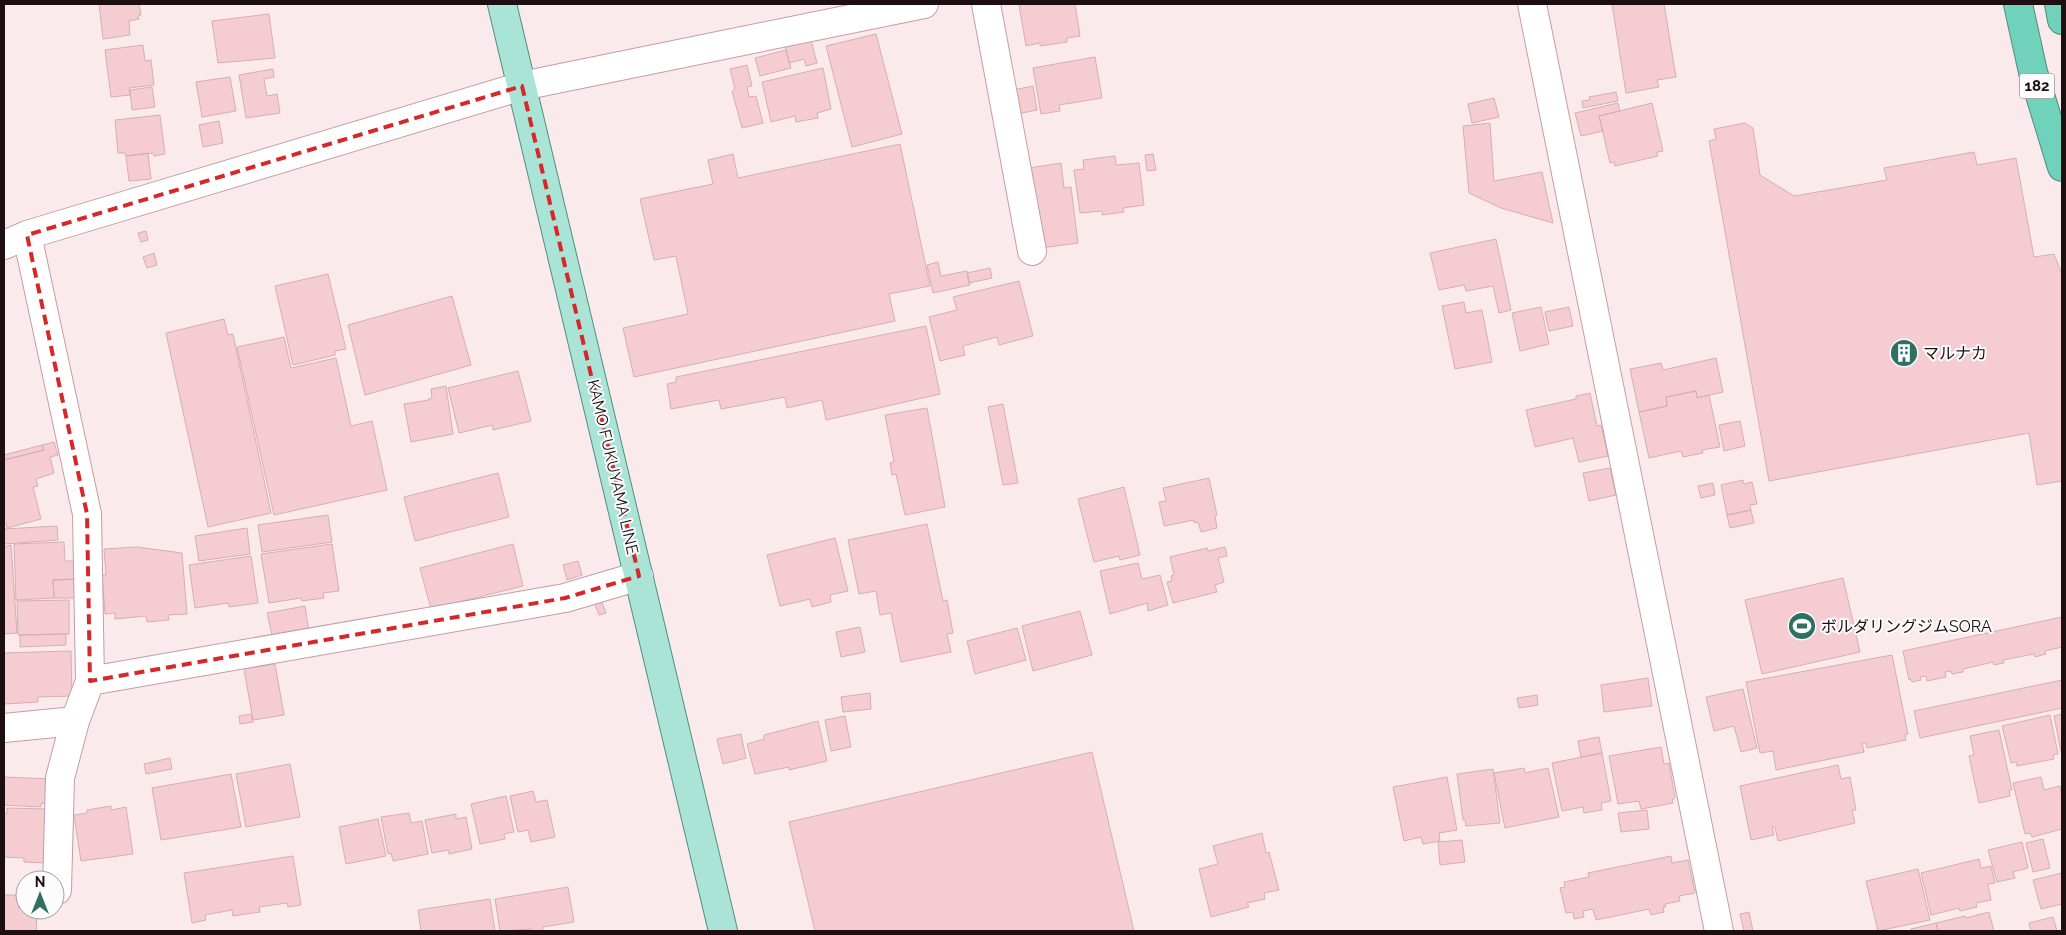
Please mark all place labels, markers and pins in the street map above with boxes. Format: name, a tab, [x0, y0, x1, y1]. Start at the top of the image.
building icon: マルナカ	[1889, 338, 1919, 368]
place label: マルナカ	[1923, 344, 1987, 363]
sports icon: ボルダリングジムSORA	[1787, 611, 1817, 641]
place label: ボルダリングジムSORA	[1821, 617, 1992, 636]

